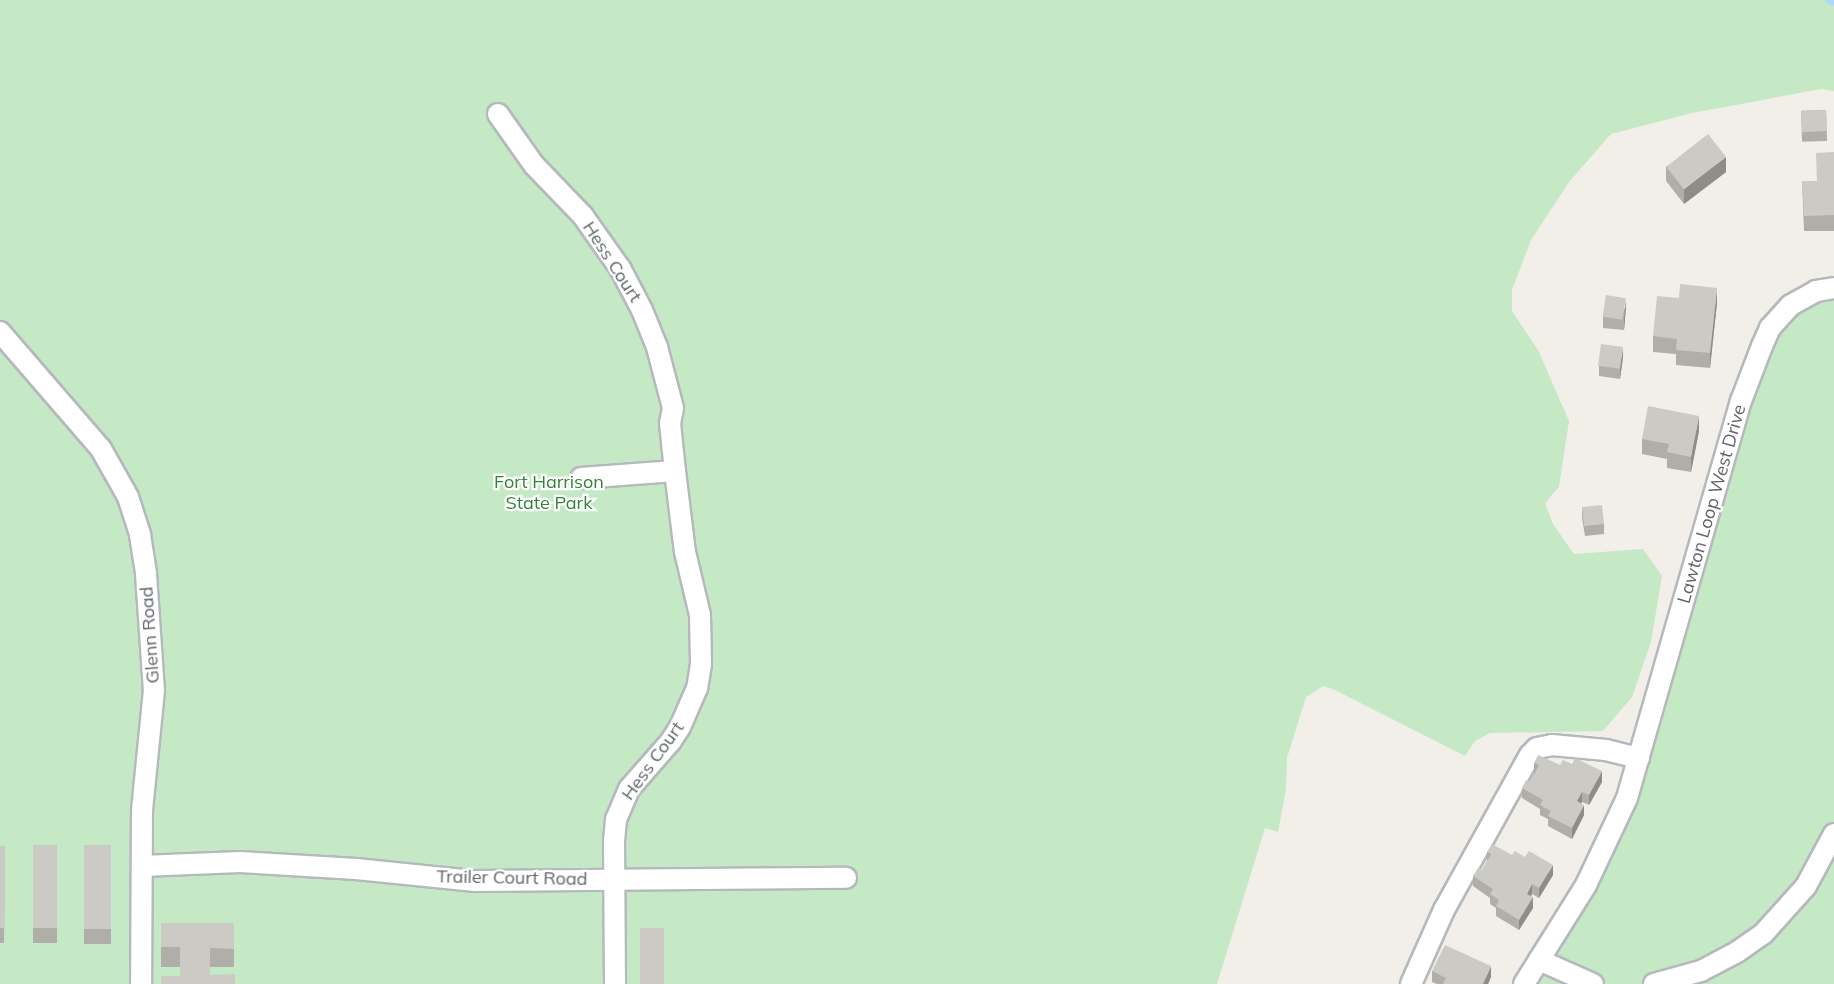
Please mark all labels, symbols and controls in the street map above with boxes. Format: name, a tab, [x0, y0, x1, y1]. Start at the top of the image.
street label: Hess Court	[578, 218, 646, 306]
street label: Lawton Loop West Drive	[1673, 402, 1751, 606]
park label: Fort Harrison State Park	[494, 472, 604, 514]
street label: Glenn Road	[136, 586, 164, 684]
street label: Hess Court	[617, 718, 689, 804]
street label: Trailer Court Road	[436, 866, 588, 890]

